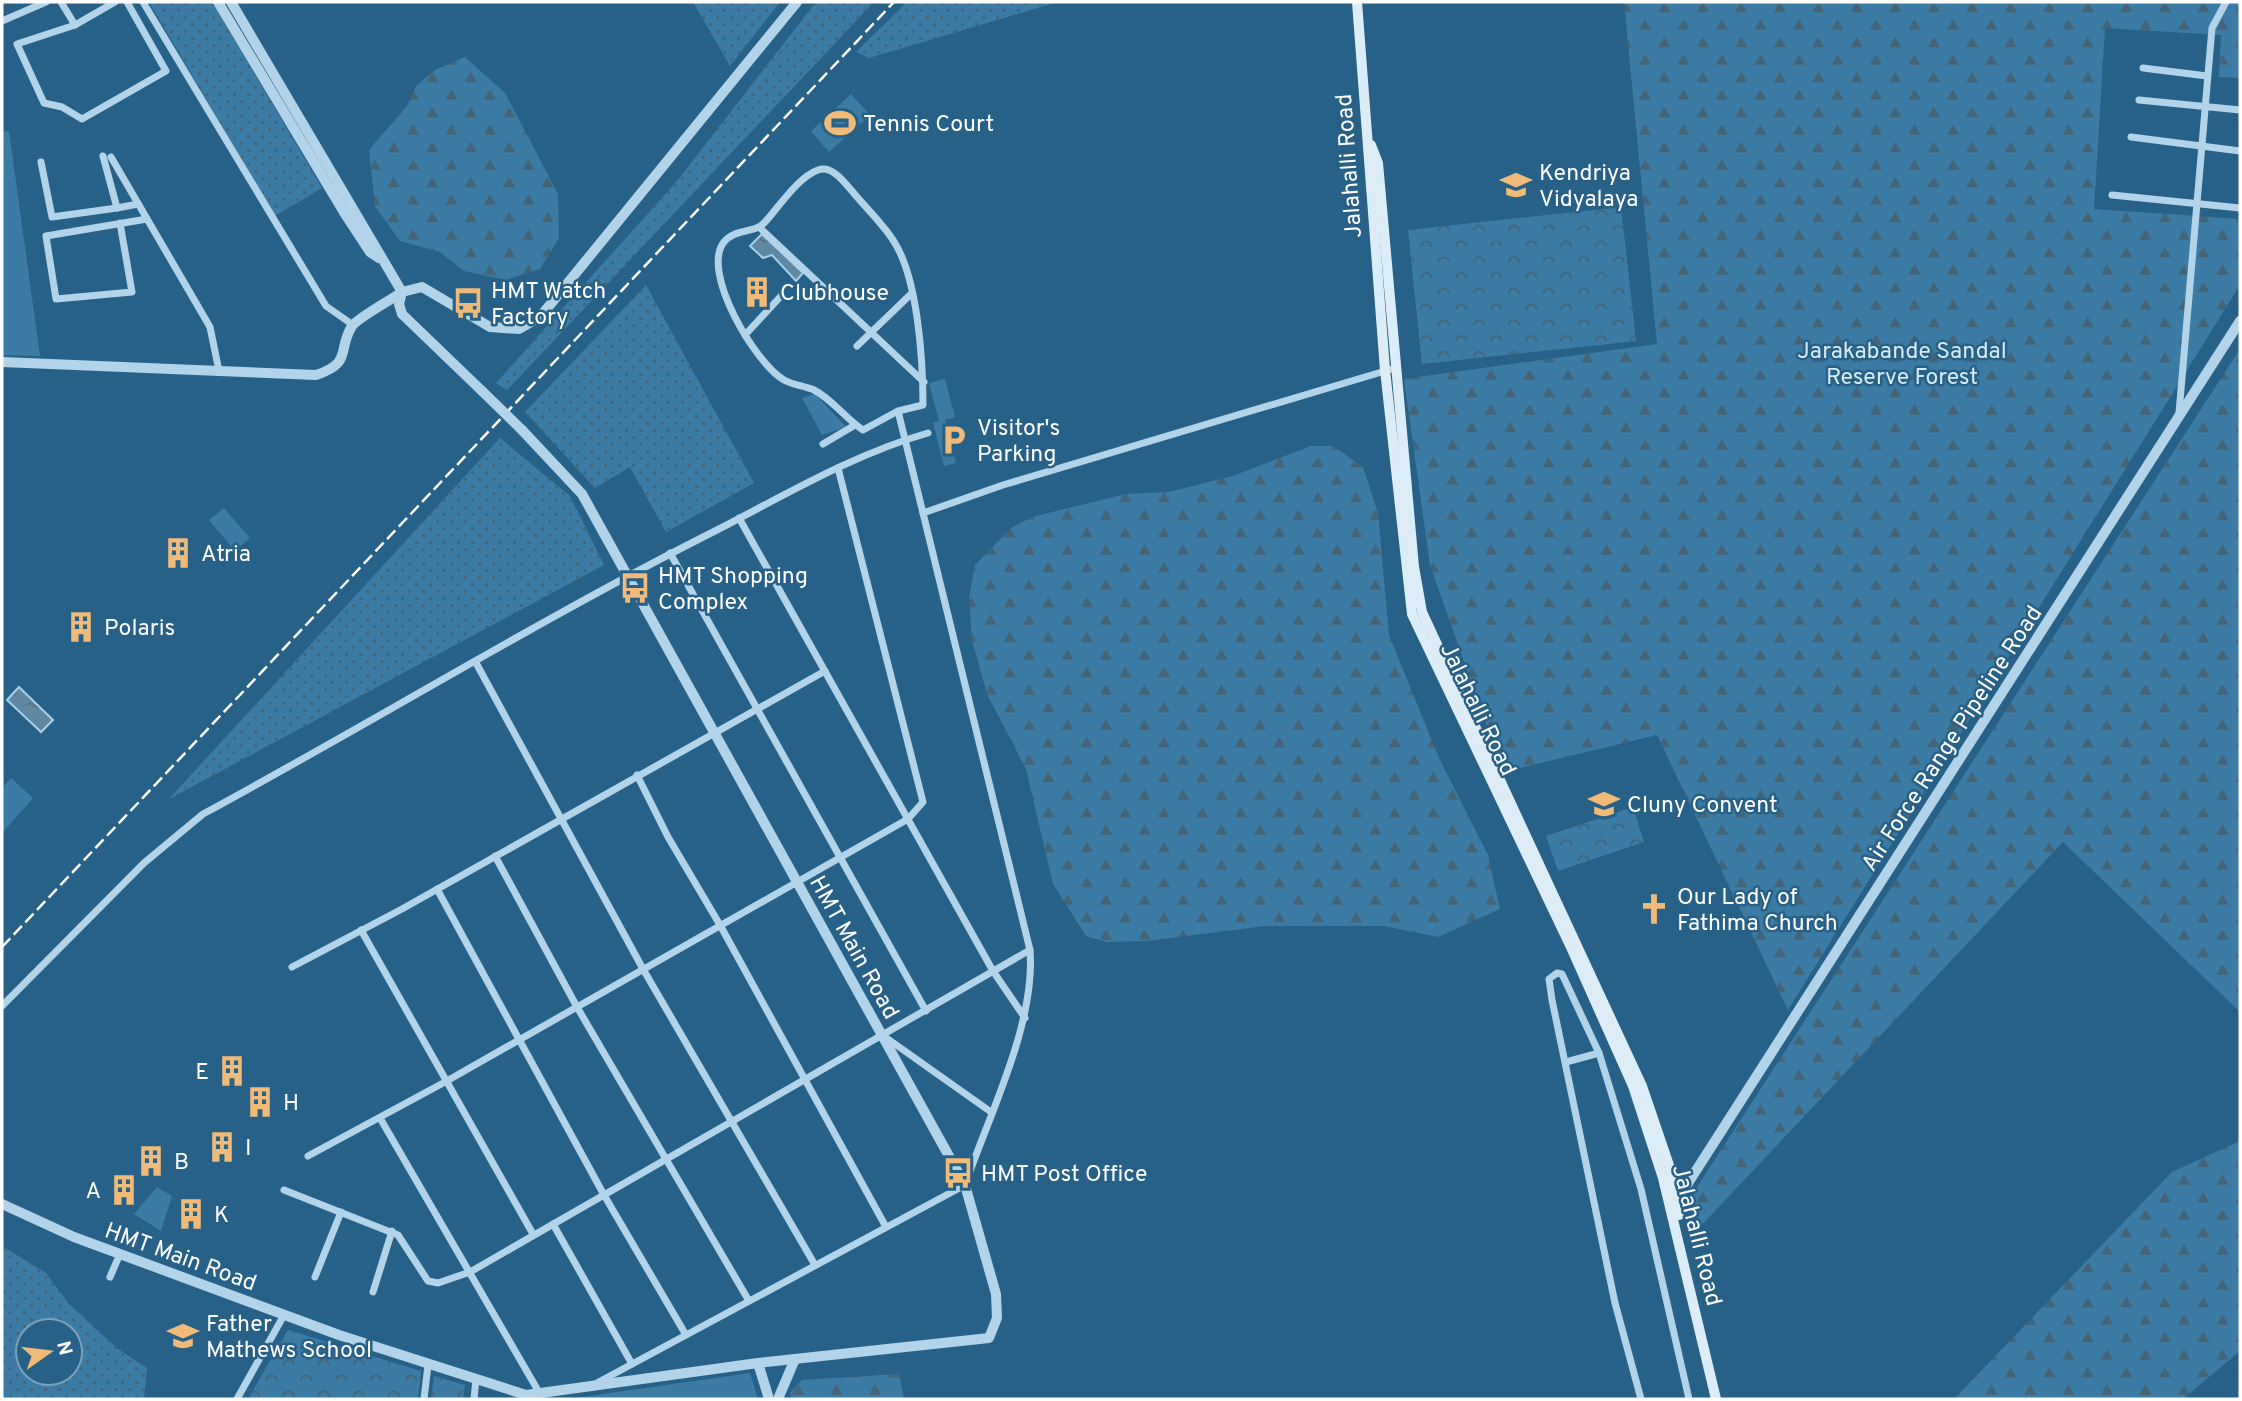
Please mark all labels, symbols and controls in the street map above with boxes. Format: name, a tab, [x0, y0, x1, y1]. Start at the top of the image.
street label: Jalahalli Road	[1331, 93, 1370, 239]
sports icon: Tennis Court	[823, 106, 857, 140]
place label: Tennis Court	[863, 111, 994, 140]
place label: Kendriya Vidyalaya	[1539, 160, 1638, 215]
school or university icon: Kendriya Vidyalaya	[1499, 168, 1533, 202]
building icon: Clubhouse	[740, 275, 774, 309]
place label: HMT Watch Factory	[491, 278, 606, 333]
place label: Clubhouse	[780, 280, 889, 309]
bus stop icon: HMT Watch Factory	[451, 286, 485, 320]
park label: Jarakabande Sandal Reserve Forest	[1797, 338, 2007, 393]
place label: Visitor's Parking	[977, 415, 1060, 470]
parking icon: Visitor's Parking	[937, 423, 971, 457]
building icon: Atria	[161, 536, 195, 570]
place label: Atria	[201, 541, 251, 570]
place label: HMT Shopping Complex	[658, 563, 808, 618]
bus stop icon: HMT Shopping Complex	[618, 571, 652, 605]
street label: Air Force Range Pipeline Road	[1856, 601, 2050, 878]
building icon: Polaris	[64, 610, 98, 644]
place label: Polaris	[104, 615, 175, 644]
street label: Jalahalli Road	[1432, 639, 1521, 781]
school or university icon: Cluny Convent	[1587, 787, 1621, 821]
place label: Cluny Convent	[1627, 792, 1778, 821]
street label: HMT Main Road	[801, 871, 904, 1025]
place label: Our Lady of Fathima Church	[1677, 884, 1838, 939]
church icon: Our Lady of Fathima Church	[1637, 892, 1671, 926]
building icon: E	[215, 1054, 249, 1088]
place label: E	[195, 1059, 209, 1088]
building icon: H	[243, 1085, 277, 1119]
place label: H	[283, 1090, 299, 1119]
building icon: I	[205, 1130, 239, 1164]
place label: I	[245, 1135, 252, 1164]
building icon: B	[134, 1144, 168, 1178]
place label: B	[174, 1149, 189, 1178]
bus stop icon: HMT Post Office	[941, 1156, 975, 1190]
place label: HMT Post Office	[981, 1161, 1147, 1190]
street label: Jalahalli Road	[1664, 1162, 1727, 1309]
building icon: A	[107, 1173, 141, 1207]
place label: A	[85, 1178, 101, 1207]
building icon: K	[174, 1197, 208, 1231]
place label: K	[214, 1202, 229, 1231]
street label: HMT Main Road	[100, 1217, 260, 1299]
place label: Father Mathews School	[206, 1311, 372, 1366]
north arrow	[14, 1317, 84, 1387]
school or university icon: Father Mathews School	[166, 1319, 200, 1353]
text: N	[50, 1339, 77, 1358]

